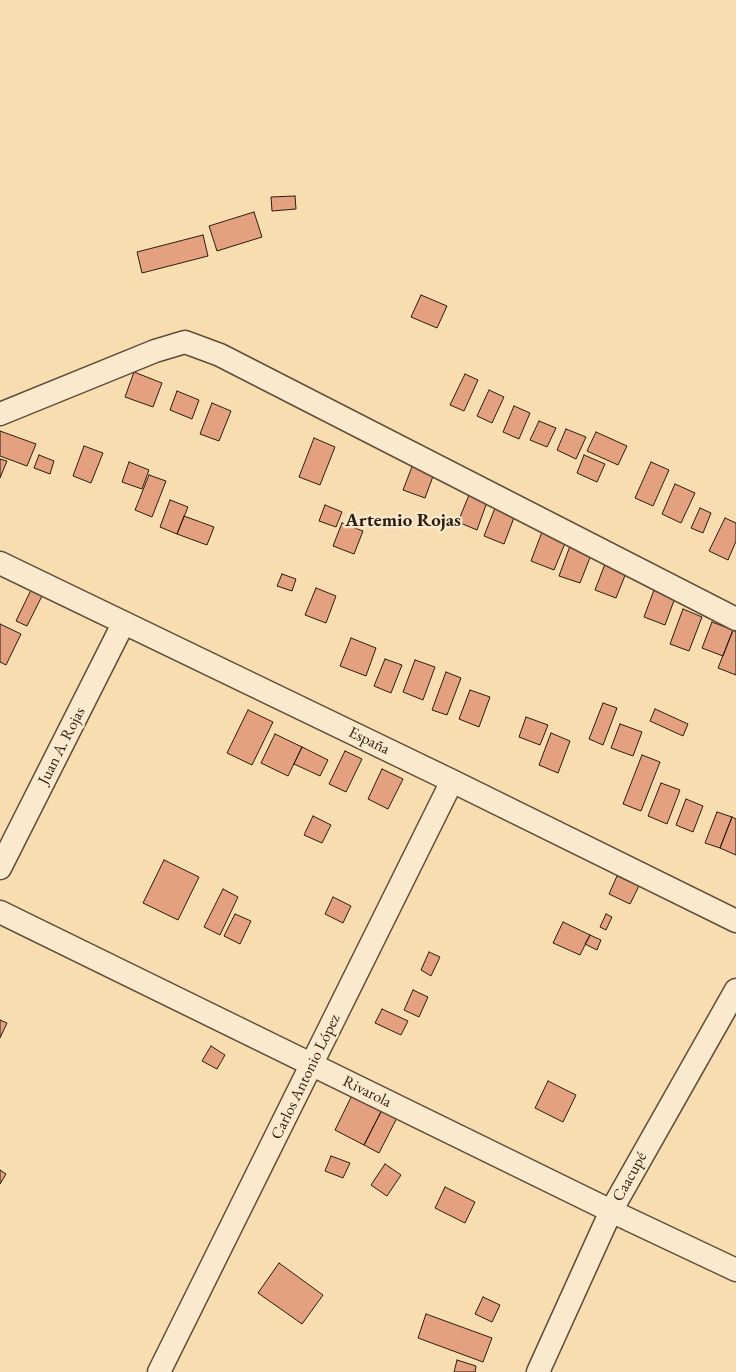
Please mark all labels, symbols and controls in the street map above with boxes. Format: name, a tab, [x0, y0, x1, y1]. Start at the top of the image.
district label: Artemio Rojas	[345, 510, 461, 532]
street label: Juan A. Rojas	[34, 704, 90, 788]
street label: España	[345, 723, 393, 759]
street label: Carlos Antonio López	[267, 1011, 345, 1143]
street label: Rivarola	[340, 1072, 394, 1112]
street label: Caacupé	[609, 1149, 651, 1205]

